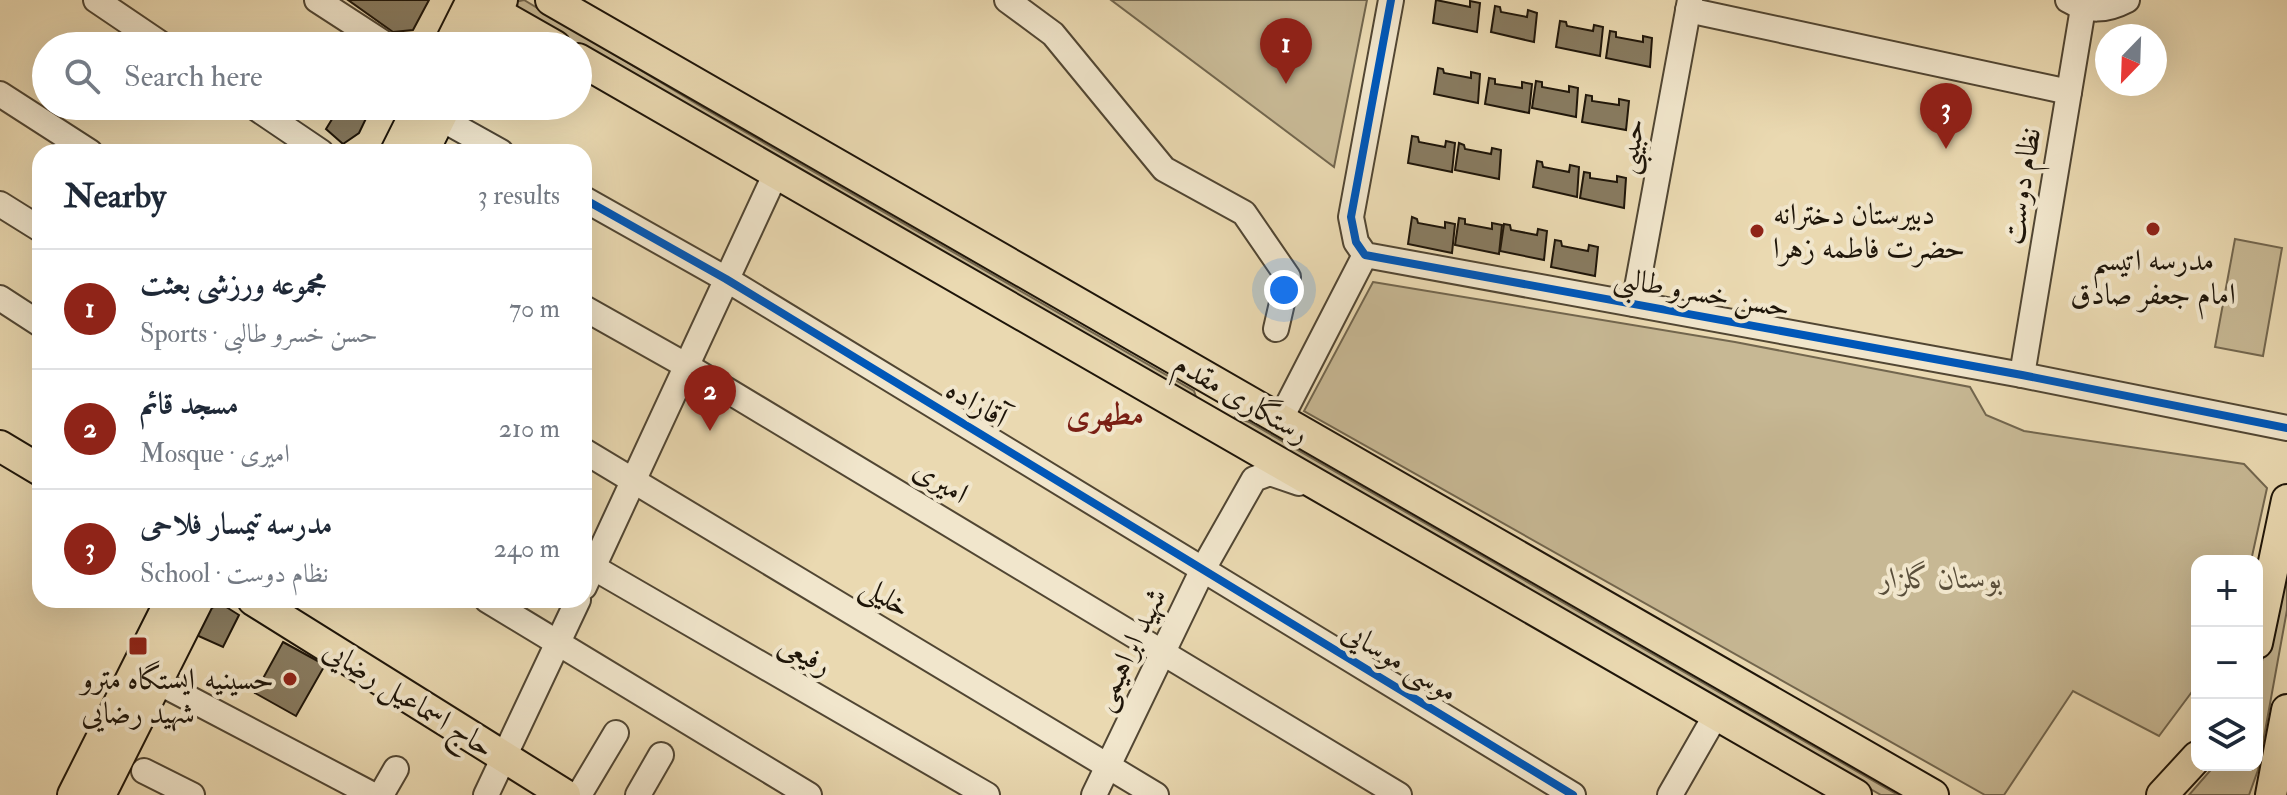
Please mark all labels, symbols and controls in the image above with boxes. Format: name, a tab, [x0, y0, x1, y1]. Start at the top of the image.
pin: 1	[1260, 18, 1312, 84]
north arrow	[2095, 24, 2167, 96]
search box	[32, 32, 592, 120]
icon: search	[60, 54, 104, 98]
text: Search here	[124, 58, 263, 95]
pin: 3	[1920, 83, 1972, 149]
street label: حبیبی	[1607, 115, 1659, 178]
street label: نظام دوست	[1994, 125, 2056, 248]
text: Nearby	[64, 175, 166, 218]
text: 3 results	[478, 180, 560, 212]
place label: دبیرستان دخترانه حضرت فاطمه زهرا	[1773, 196, 1965, 268]
marker: مدرسه اتیسم امام جعفر صادق	[2144, 220, 2162, 238]
marker: دبیرستان دخترانه حضرت فاطمه زهرا	[1748, 222, 1766, 240]
place label: مدرسه اتیسم امام جعفر صادق	[2070, 242, 2236, 320]
street label: حسن خسرو طالبی	[1610, 259, 1793, 331]
text: مجموعه ورزشی بعثت	[140, 266, 327, 303]
your location	[1264, 270, 1304, 310]
text: 1	[85, 293, 95, 325]
text: 70 m	[509, 293, 560, 325]
text: Sports · حسن خسرو طالبی	[140, 318, 378, 350]
street label: رستگاری مقدم	[1164, 344, 1316, 458]
pin: 2	[684, 365, 736, 431]
street label: آقازاده	[939, 371, 1017, 438]
text: مسجد قائم	[140, 386, 239, 423]
district label: مطهری	[1066, 395, 1144, 435]
text: 2	[83, 413, 97, 445]
text: 210 m	[499, 413, 560, 445]
text: Mosque · امیری	[140, 438, 290, 470]
street label: امیری	[907, 451, 975, 512]
text: مدرسه تیمسار فلاحی	[140, 506, 333, 543]
text: 3	[85, 533, 95, 565]
text: 240 m	[494, 533, 560, 565]
map controls	[2191, 555, 2263, 771]
button: +	[2191, 555, 2263, 627]
text: School · نظام دوست	[140, 558, 328, 590]
park label: بوستان گلزار	[1878, 560, 2003, 597]
street label: خلیلی	[853, 567, 917, 628]
street label: شهید ابراهیمی	[1084, 582, 1176, 717]
street label: موسی موسایی	[1334, 612, 1464, 712]
street label: رفیعی	[772, 625, 839, 685]
button: −	[2191, 627, 2263, 699]
street label: حاج اسماعیل رضایی	[313, 631, 501, 772]
marker: ایستگاه مترو شهید رضایی	[127, 635, 149, 657]
place label: ایستگاه مترو شهید رضایی	[78, 660, 195, 733]
place label: حسینیه	[204, 661, 274, 698]
marker: حسینیه	[281, 670, 299, 688]
button: layers	[2191, 699, 2263, 771]

